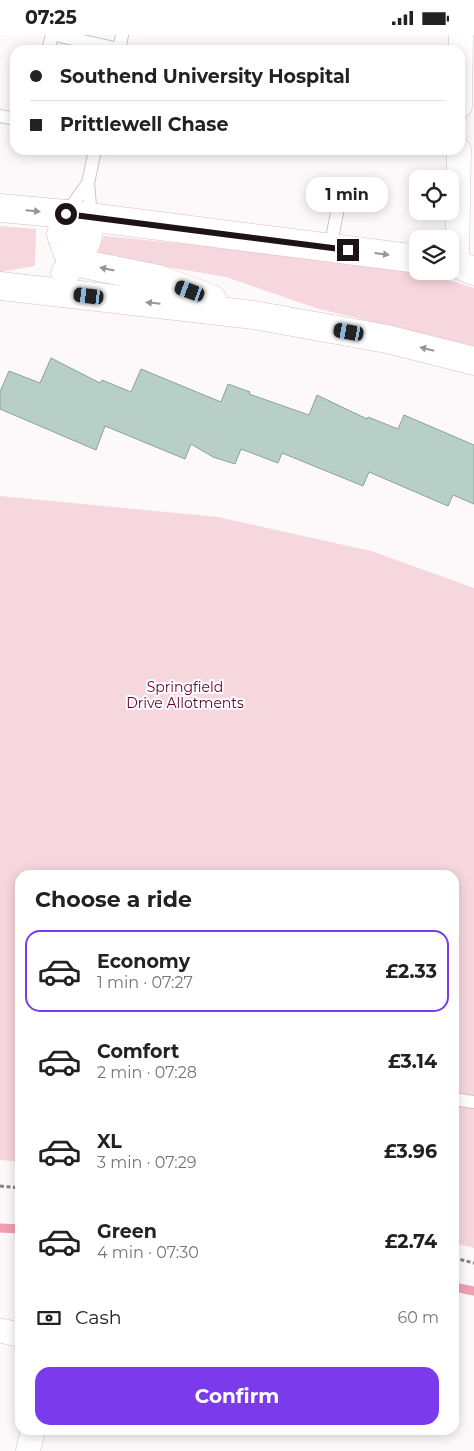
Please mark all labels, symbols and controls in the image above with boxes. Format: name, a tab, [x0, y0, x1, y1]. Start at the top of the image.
text: 07:25	[25, 6, 77, 29]
text: Southend University Hospital	[60, 65, 350, 88]
text: Prittlewell Chase	[60, 113, 228, 136]
map controls	[409, 170, 459, 280]
button: locate	[409, 170, 459, 220]
callout: 1 min	[307, 177, 389, 213]
text: 1 min	[325, 185, 369, 204]
route start	[55, 203, 77, 225]
one-way arrow	[25, 208, 41, 216]
button: layers	[409, 230, 459, 280]
route end	[337, 239, 359, 261]
one-way arrow	[375, 251, 391, 259]
one-way arrow	[100, 265, 115, 273]
car	[173, 279, 206, 303]
car	[73, 287, 104, 305]
one-way arrow	[145, 299, 161, 307]
car	[332, 322, 365, 342]
one-way arrow	[419, 345, 434, 353]
park label: Springfield Drive Allotments	[126, 678, 244, 712]
text: Choose a ride	[35, 886, 192, 913]
icon: car	[37, 949, 82, 994]
text: Economy	[97, 950, 190, 973]
text: £2.33	[386, 960, 437, 983]
text: 1 min · 07:27	[97, 973, 193, 992]
icon: car	[37, 1039, 82, 1084]
text: Comfort	[97, 1040, 179, 1063]
text: £3.14	[388, 1050, 437, 1073]
text: 2 min · 07:28	[97, 1063, 197, 1082]
icon: car	[37, 1129, 82, 1174]
text: XL	[97, 1130, 122, 1153]
text: £3.96	[384, 1140, 437, 1163]
text: 3 min · 07:29	[97, 1153, 197, 1172]
icon: car	[37, 1219, 82, 1264]
text: Green	[97, 1220, 157, 1243]
text: £2.74	[385, 1230, 437, 1253]
text: 4 min · 07:30	[97, 1243, 199, 1262]
icon: cash	[35, 1304, 63, 1332]
text: Cash	[75, 1306, 122, 1329]
text: 60 m	[397, 1308, 439, 1327]
button: Confirm	[35, 1367, 439, 1425]

